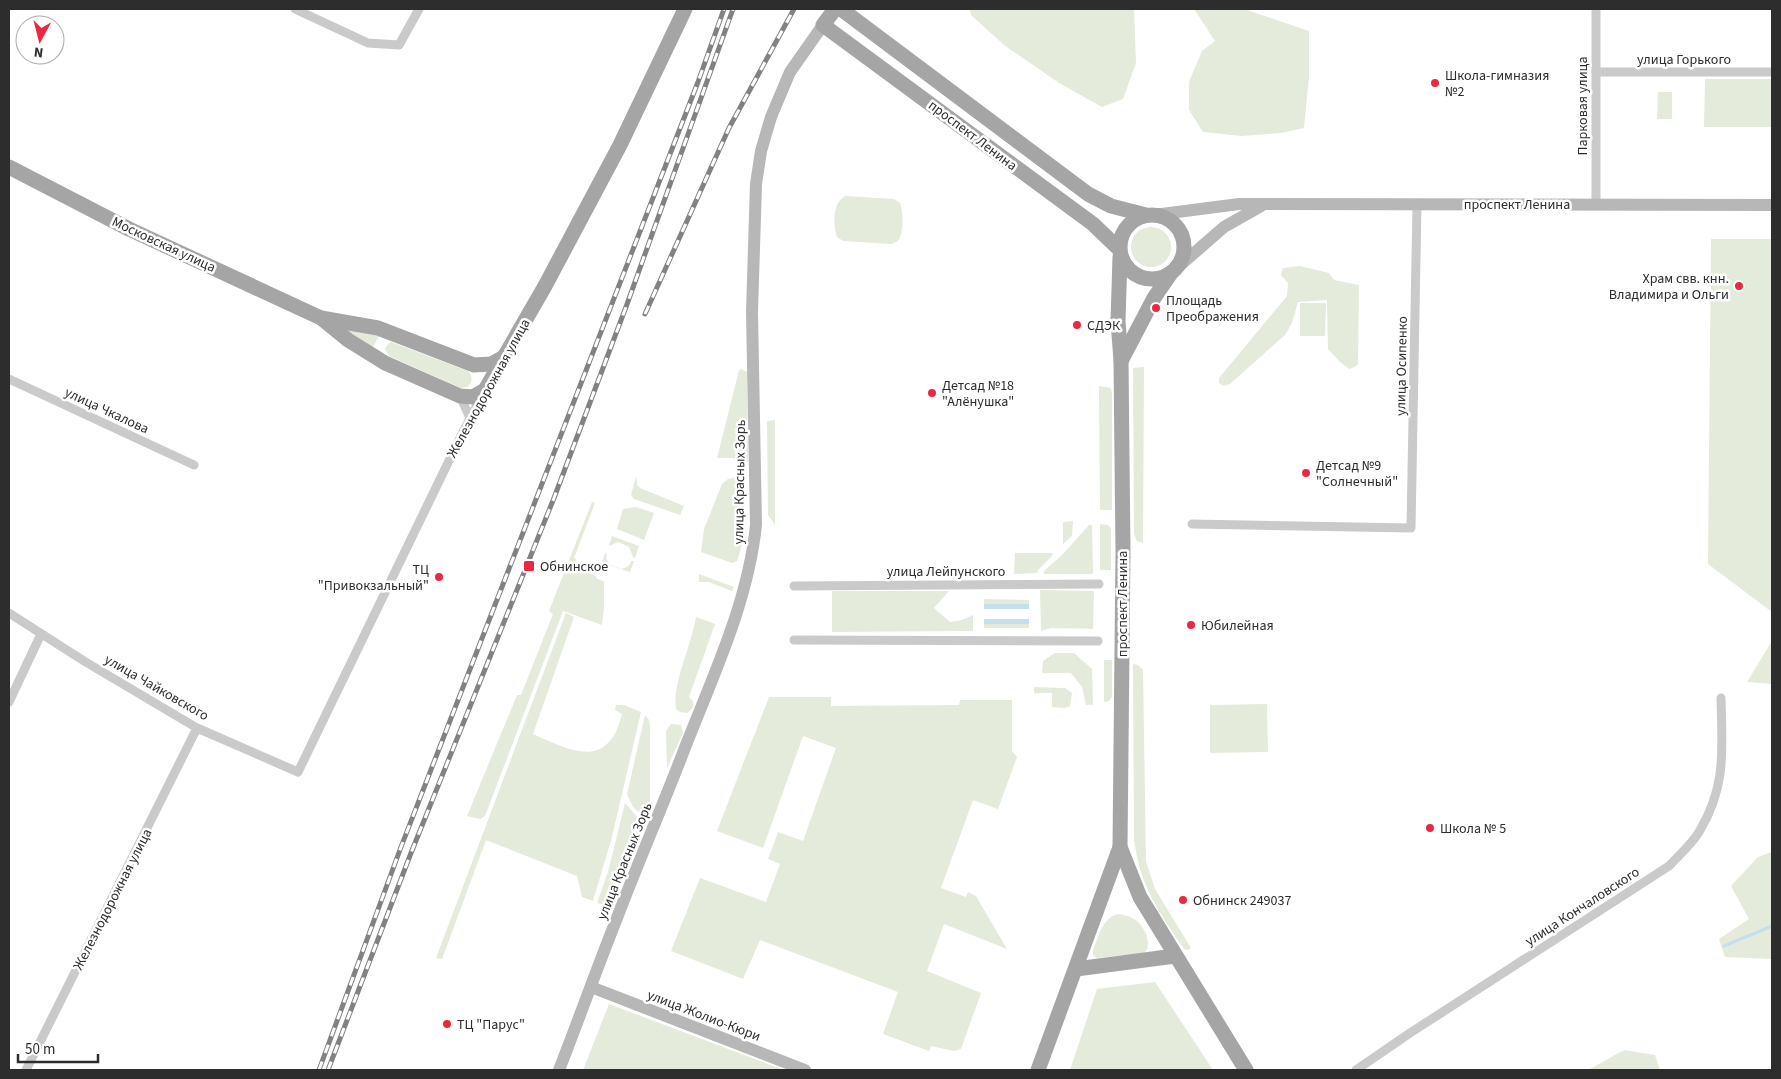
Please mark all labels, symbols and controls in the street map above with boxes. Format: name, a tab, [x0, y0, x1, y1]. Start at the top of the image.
north arrow	[15, 15, 65, 65]
text: N	[33, 41, 44, 62]
street label: улица Горького	[1637, 50, 1731, 70]
street label: Парковая улица	[1573, 56, 1593, 156]
place label: Школа-гимназия №2	[1445, 66, 1549, 102]
marker: Школа-гимназия №2	[1429, 77, 1441, 89]
street label: проспект Ленина	[924, 96, 1021, 176]
street label: проспект Ленина	[1464, 195, 1570, 215]
street label: Московская улица	[108, 212, 219, 278]
place label: Храм свв. кнн. Владимира и Ольги	[1609, 269, 1729, 305]
marker: Храм свв. кнн. Владимира и Ольги	[1733, 280, 1745, 292]
place label: Площадь Преображения	[1166, 291, 1259, 327]
marker: Площадь Преображения	[1150, 302, 1162, 314]
street label: Железнодорожная улица	[442, 315, 536, 462]
place label: СДЭК	[1087, 316, 1121, 336]
street label: улица Осипенко	[1391, 316, 1413, 416]
marker: СДЭК	[1071, 319, 1083, 331]
place label: Детсад №18 "Алёнушка"	[942, 376, 1014, 412]
street label: улица Чкалова	[61, 383, 152, 439]
marker: Детсад №18 "Алёнушка"	[926, 387, 938, 399]
street label: улица Красных Зорь	[729, 419, 751, 545]
place label: Детсад №9 "Солнечный"	[1316, 456, 1398, 492]
marker: Детсад №9 "Солнечный"	[1300, 467, 1312, 479]
street label: проспект Ленина	[1113, 551, 1133, 657]
place label: Обнинское	[540, 557, 608, 577]
marker: Обнинское	[522, 559, 536, 573]
place label: ТЦ "Привокзальный"	[318, 560, 429, 596]
street label: улица Лейпунского	[887, 562, 1005, 582]
marker: ТЦ "Привокзальный"	[433, 571, 445, 583]
place label: Юбилейная	[1201, 616, 1274, 636]
marker: Юбилейная	[1185, 619, 1197, 631]
street label: улица Чайковского	[101, 650, 212, 726]
street label: улица Красных Зорь	[592, 800, 658, 923]
place label: Школа № 5	[1440, 819, 1506, 839]
marker: Школа № 5	[1424, 822, 1436, 834]
street label: Железнодорожная улица	[68, 825, 157, 974]
street label: улица Кончаловского	[1521, 862, 1644, 951]
place label: Обнинск 249037	[1193, 891, 1291, 911]
marker: Обнинск 249037	[1177, 894, 1189, 906]
street label: улица Жолио-Кюри	[644, 985, 763, 1047]
place label: ТЦ "Парус"	[457, 1015, 525, 1035]
marker: ТЦ "Парус"	[441, 1018, 453, 1030]
scale bar	[18, 1032, 98, 1064]
text: 50 m	[25, 1039, 55, 1060]

